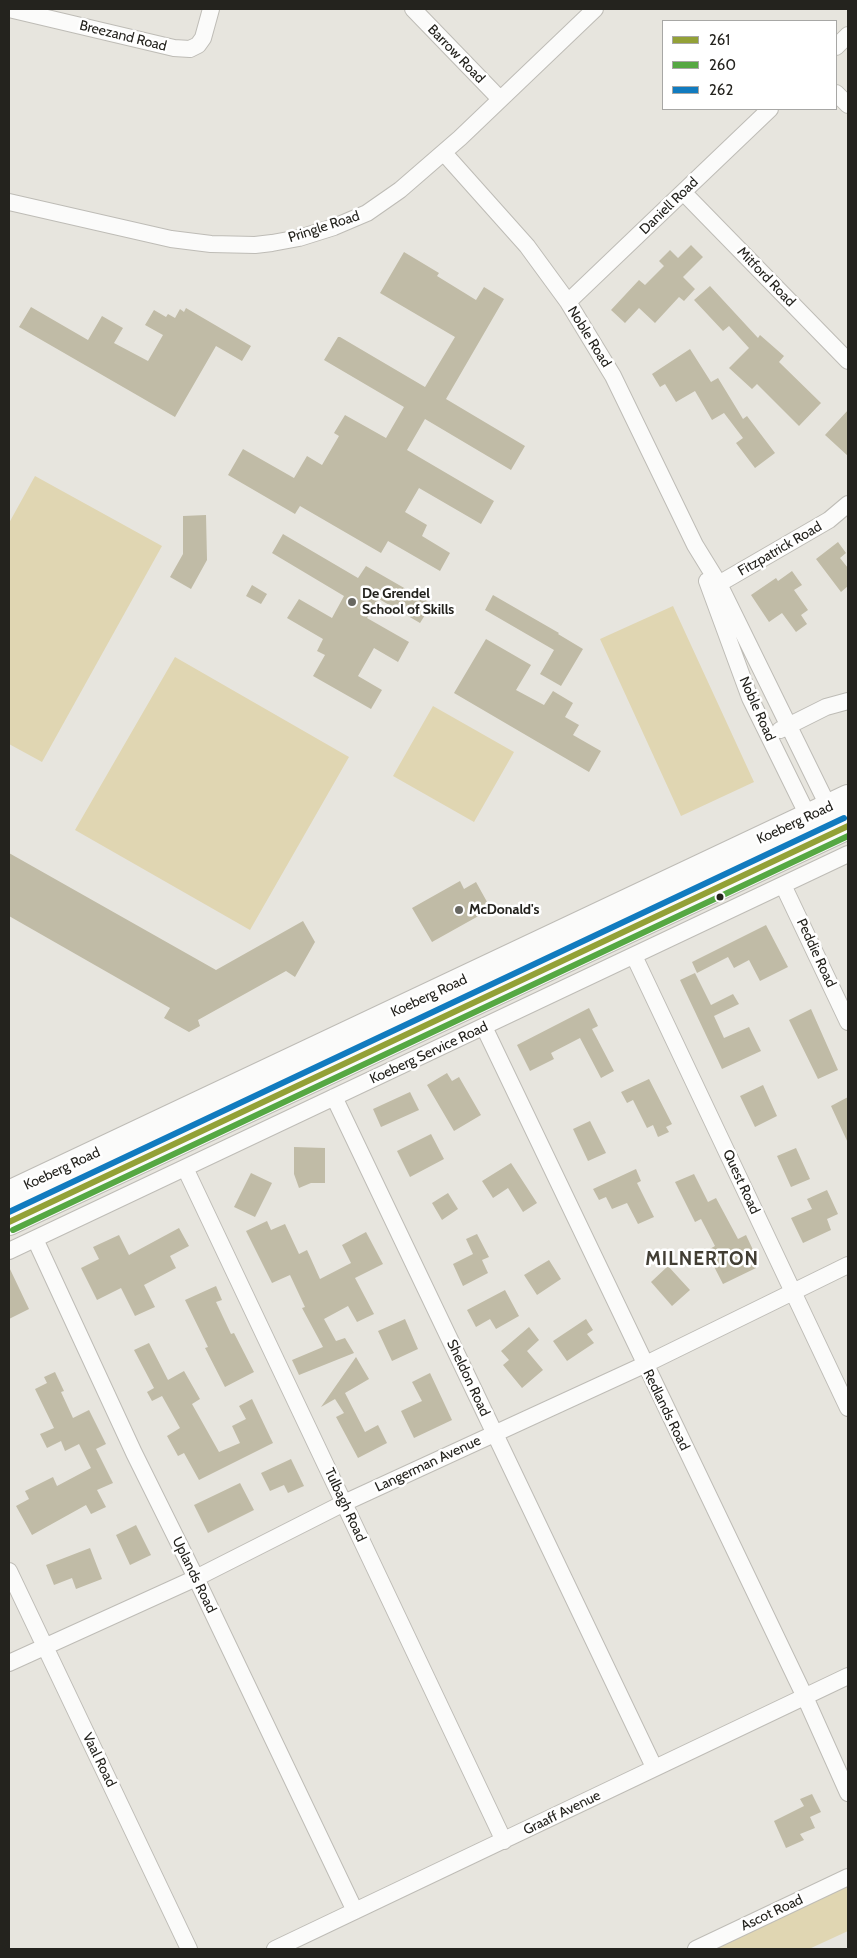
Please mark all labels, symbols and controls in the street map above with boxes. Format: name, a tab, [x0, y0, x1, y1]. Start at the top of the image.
street label: Breezand Road	[78, 17, 168, 55]
legend	[662, 20, 837, 110]
street label: Barrow Road	[424, 21, 488, 87]
text: 261	[709, 31, 730, 49]
text: 260	[709, 56, 736, 74]
text: 262	[709, 81, 733, 99]
street label: Daniell Road	[636, 174, 702, 238]
street label: Pringle Road	[286, 208, 362, 246]
street label: Mitford Road	[733, 244, 799, 310]
street label: Noble Road	[564, 303, 614, 371]
street label: Fitzpatrick Road	[735, 518, 825, 580]
place label: De Grendel School of Skills	[362, 586, 454, 618]
marker: De Grendel School of Skills	[346, 596, 358, 608]
street label: Noble Road	[735, 674, 779, 744]
street label: Koeberg Road	[754, 798, 836, 848]
unlabelled marker	[715, 892, 725, 902]
place label: McDonald's	[469, 902, 539, 918]
marker: McDonald's	[453, 904, 465, 916]
street label: Peddie Road	[793, 916, 839, 990]
street label: Koeberg Road	[388, 971, 470, 1021]
street label: Koeberg Service Road	[367, 1018, 491, 1088]
street label: Koeberg Road	[21, 1144, 103, 1194]
street label: Quest Road	[719, 1147, 763, 1217]
district label: MILNERTON	[644, 1248, 760, 1270]
street label: Sheldon Road	[443, 1337, 493, 1419]
street label: Redlands Road	[639, 1367, 693, 1453]
street label: Langerman Avenue	[373, 1432, 483, 1496]
street label: Tulbagh Road	[321, 1465, 369, 1545]
street label: Uplands Road	[168, 1534, 220, 1616]
street label: Vaal Road	[79, 1730, 119, 1790]
street label: Graaff Avenue	[521, 1787, 603, 1839]
street label: Ascot Road	[738, 1891, 806, 1935]

